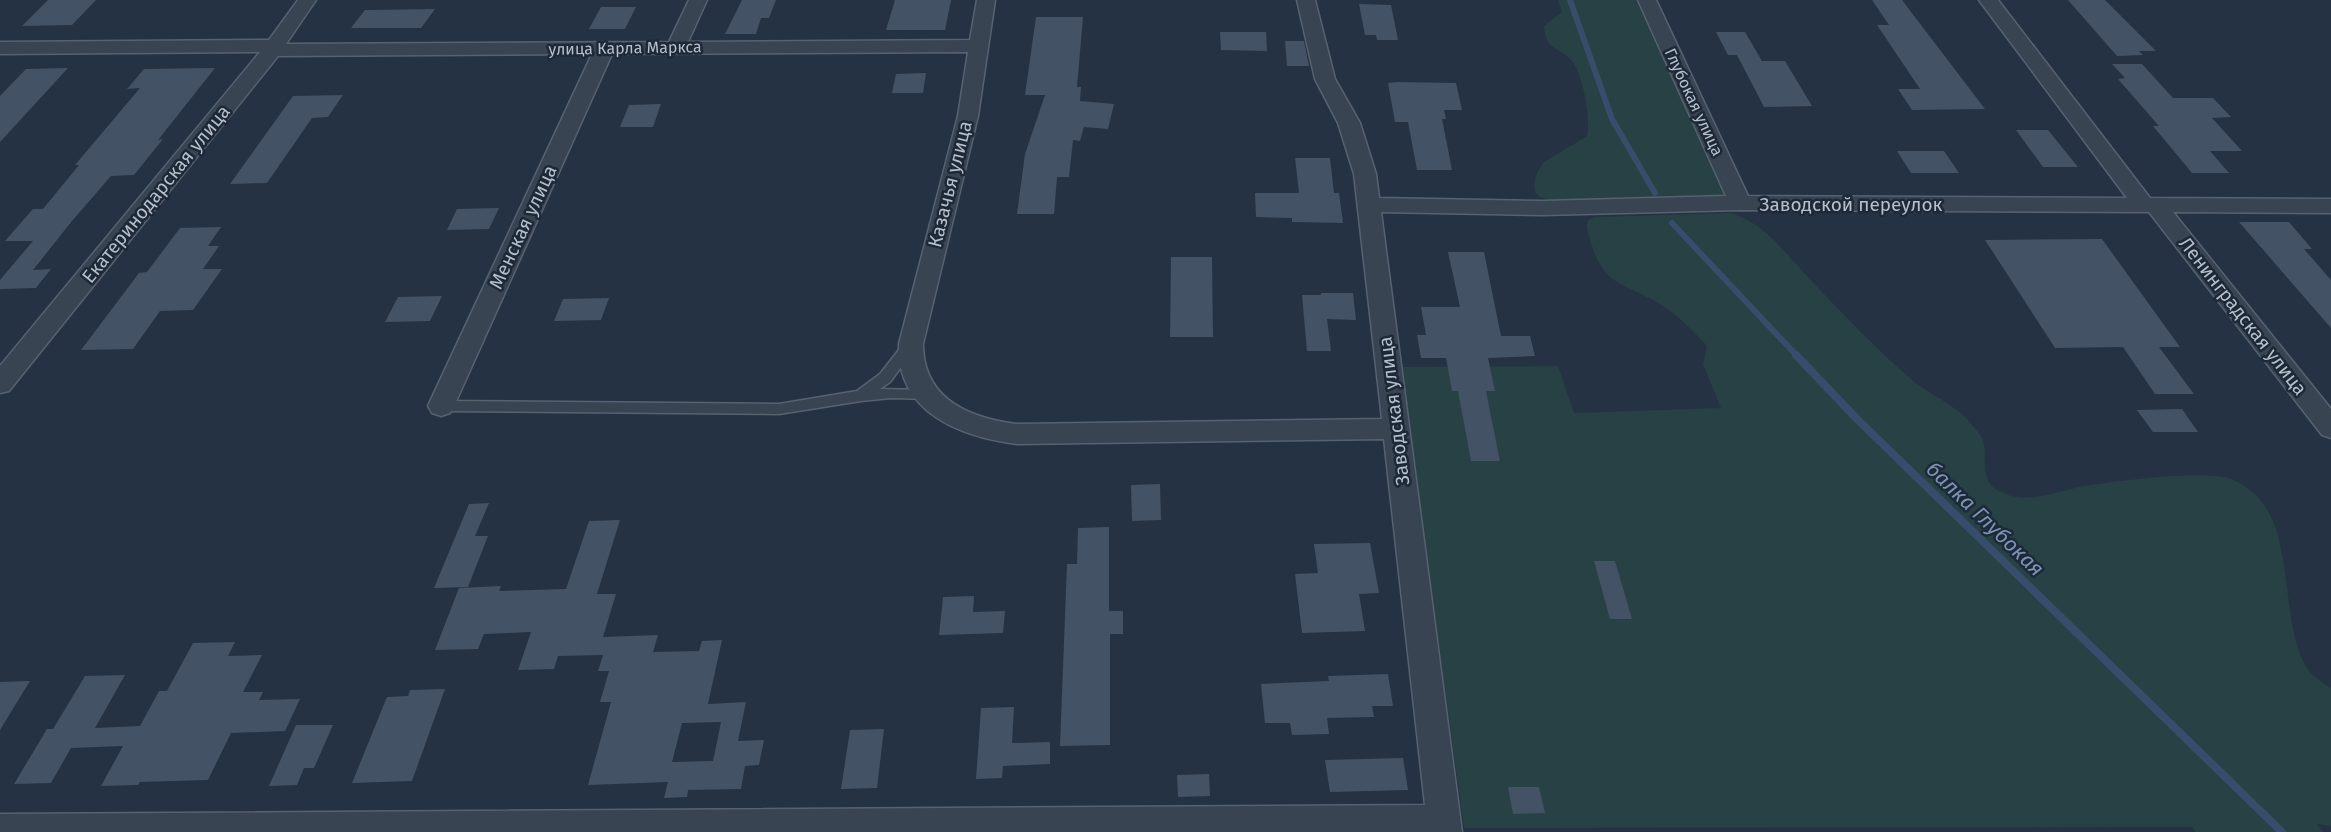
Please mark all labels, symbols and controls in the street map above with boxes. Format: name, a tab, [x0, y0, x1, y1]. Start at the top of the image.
street label: улица Карла Маркса	[548, 37, 702, 59]
street label: Глубокая улица	[1661, 45, 1727, 159]
street label: Екатеринодарская улица	[77, 100, 235, 288]
street label: Казачья улица	[923, 118, 977, 250]
street label: Менская улица	[484, 161, 562, 293]
street label: Заводской переулок	[1760, 193, 1943, 216]
street label: Ленинградская улица	[2174, 232, 2312, 400]
street label: Заводская улица	[1373, 335, 1415, 487]
water label: балка Глубокая	[1921, 456, 2049, 582]

